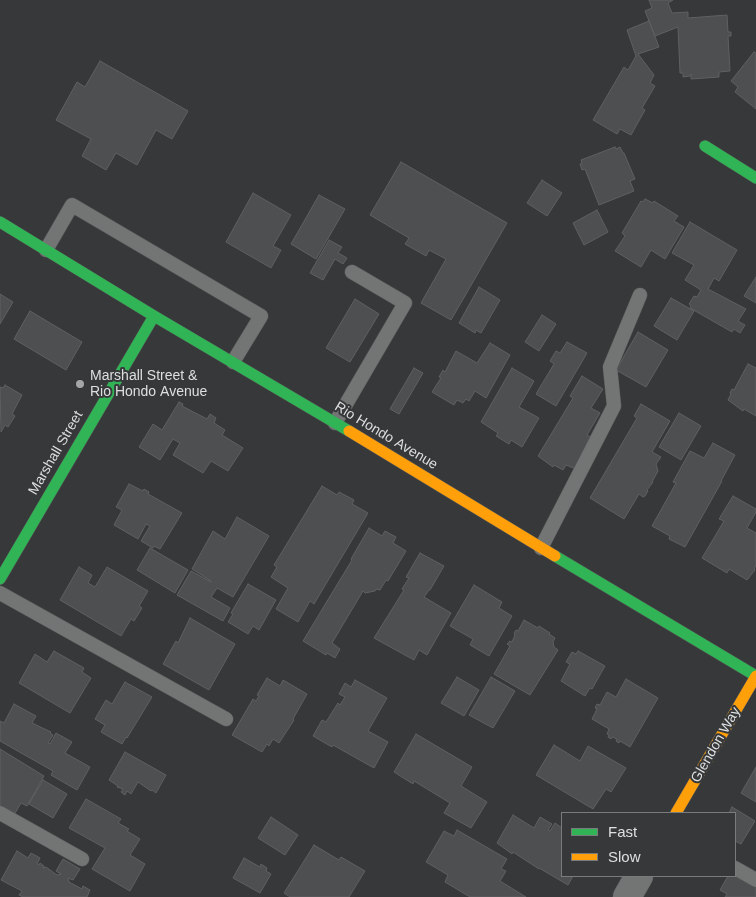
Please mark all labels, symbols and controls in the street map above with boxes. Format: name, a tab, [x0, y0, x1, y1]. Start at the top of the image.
place label: Marshall Street & Rio Hondo Avenue	[90, 368, 207, 401]
marker: Marshall Street & Rio Hondo Avenue	[74, 378, 86, 390]
street label: Rio Hondo Avenue	[331, 399, 441, 473]
street label: Marshall Street	[25, 408, 87, 498]
street label: Glendon Way	[688, 704, 744, 786]
legend	[561, 812, 736, 877]
text: Fast	[608, 823, 637, 840]
text: Slow	[608, 848, 641, 865]

